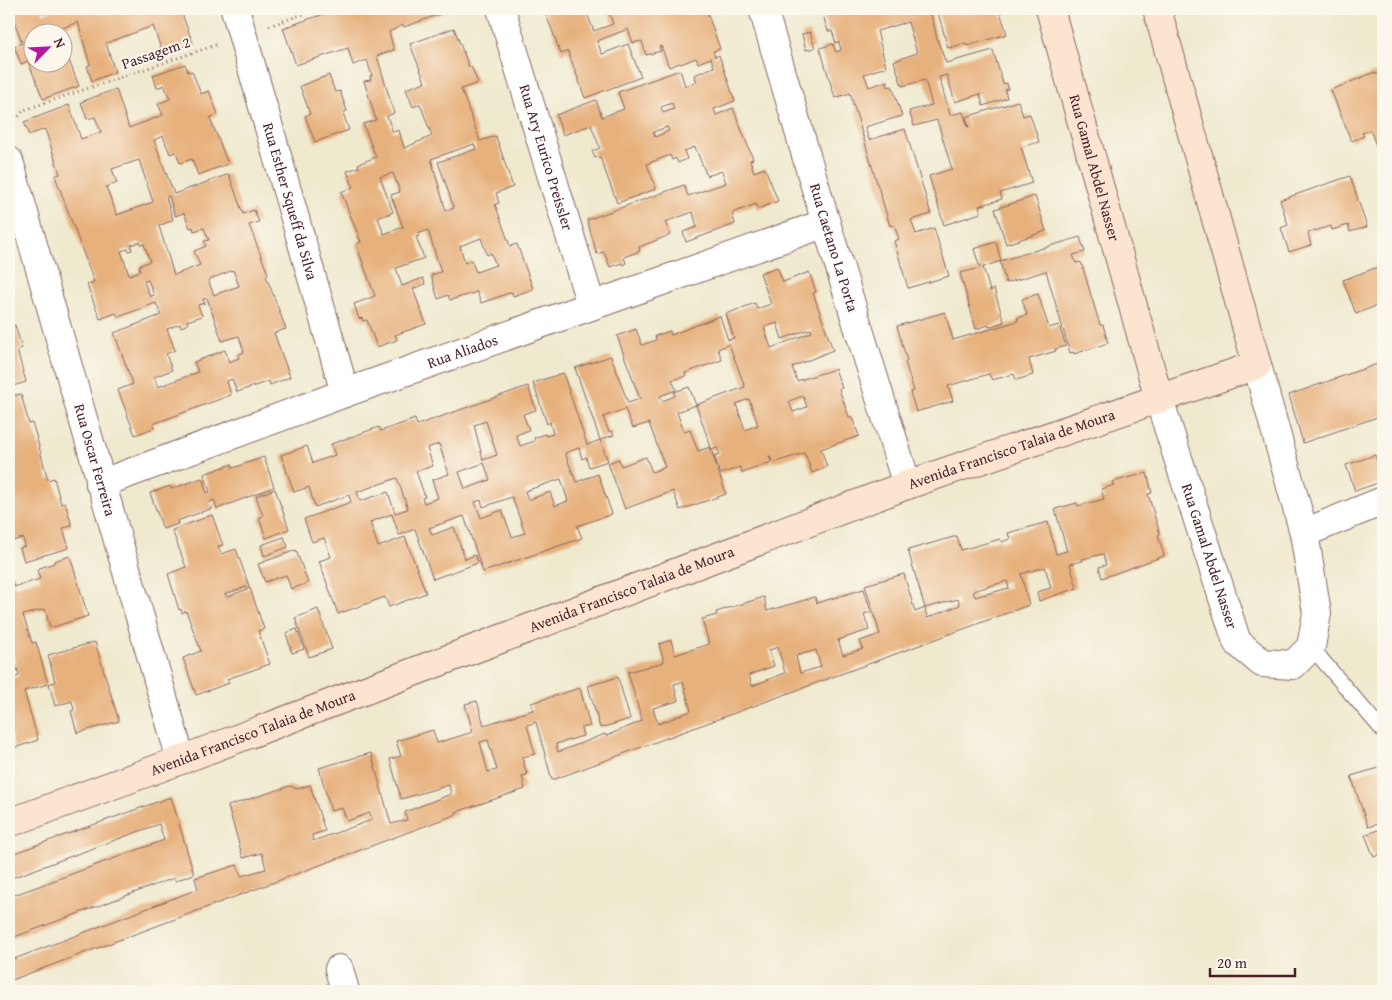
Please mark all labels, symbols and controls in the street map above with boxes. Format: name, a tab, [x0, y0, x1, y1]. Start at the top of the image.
north arrow	[22, 22, 72, 72]
street label: Passagem 2	[119, 31, 193, 74]
text: N	[49, 34, 71, 52]
street label: Rua Ary Eurico Preissler	[514, 82, 579, 233]
street label: Rua Gamal Abdel Nasser	[1064, 92, 1125, 244]
street label: Rua Esther Squeff da Silva	[258, 120, 323, 282]
street label: Rua Caetano La Porta	[805, 181, 864, 314]
street label: Rua Aliados	[424, 329, 501, 373]
street label: Rua Oscar Ferreira	[69, 401, 121, 518]
street label: Avenida Francisco Talaia de Moura	[905, 403, 1118, 494]
street label: Rua Gamal Abdel Nasser	[1177, 481, 1243, 631]
street label: Avenida Francisco Talaia de Moura	[526, 541, 737, 637]
street label: Avenida Francisco Talaia de Moura	[147, 684, 358, 780]
scale bar	[1210, 945, 1294, 977]
text: 20 m	[1217, 952, 1248, 973]

